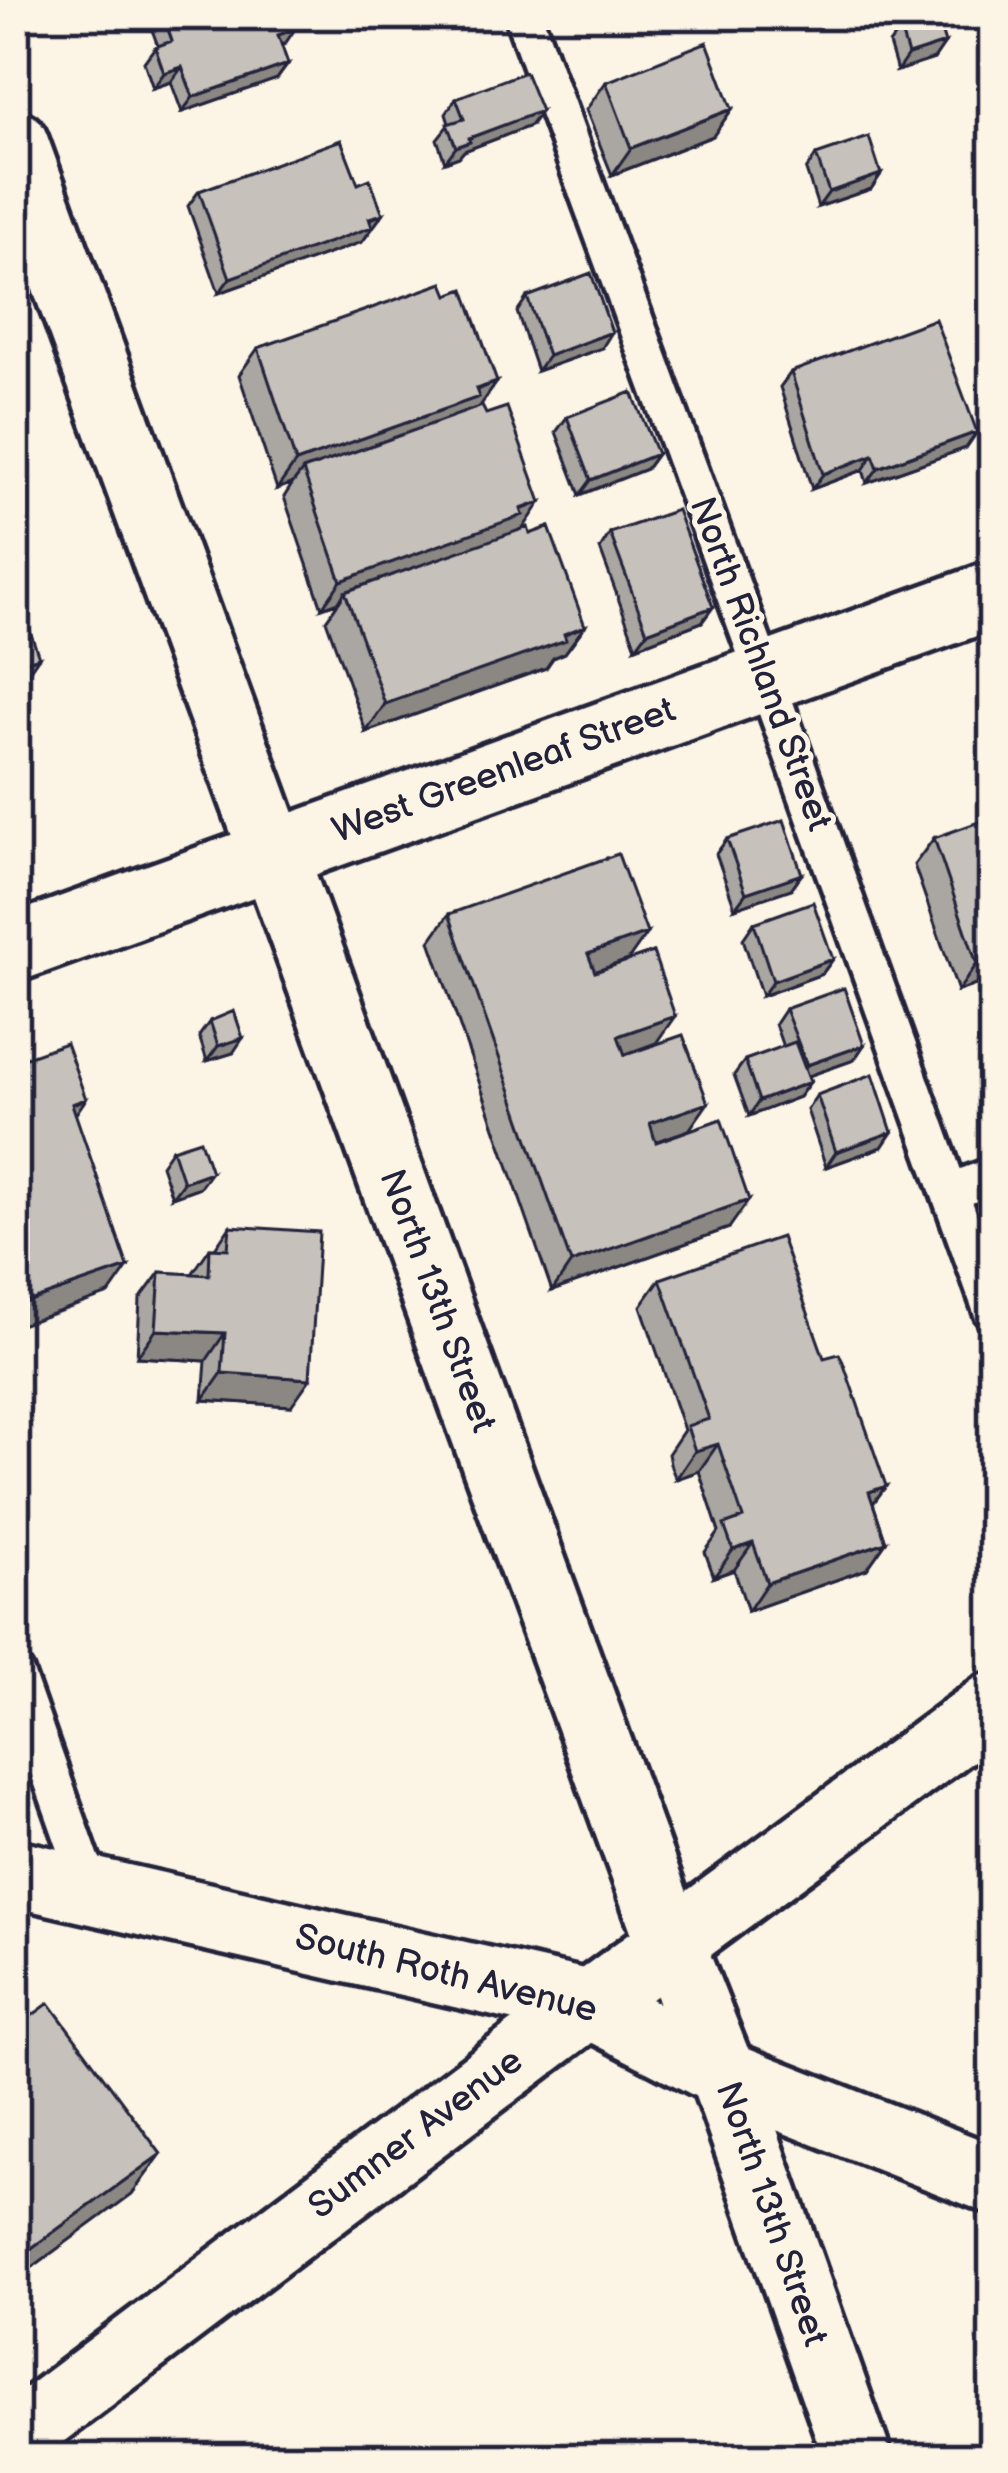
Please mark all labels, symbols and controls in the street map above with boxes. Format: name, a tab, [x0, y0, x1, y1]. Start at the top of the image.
street label: North Richland Street	[680, 491, 840, 837]
street label: West Greenleaf Street	[327, 689, 681, 853]
street label: North 13th Street	[370, 1164, 504, 1438]
street label: South Roth Avenue	[291, 1916, 601, 2032]
street label: Sumner Avenue	[301, 2040, 531, 2228]
street label: North 13th Street	[706, 2076, 836, 2352]

